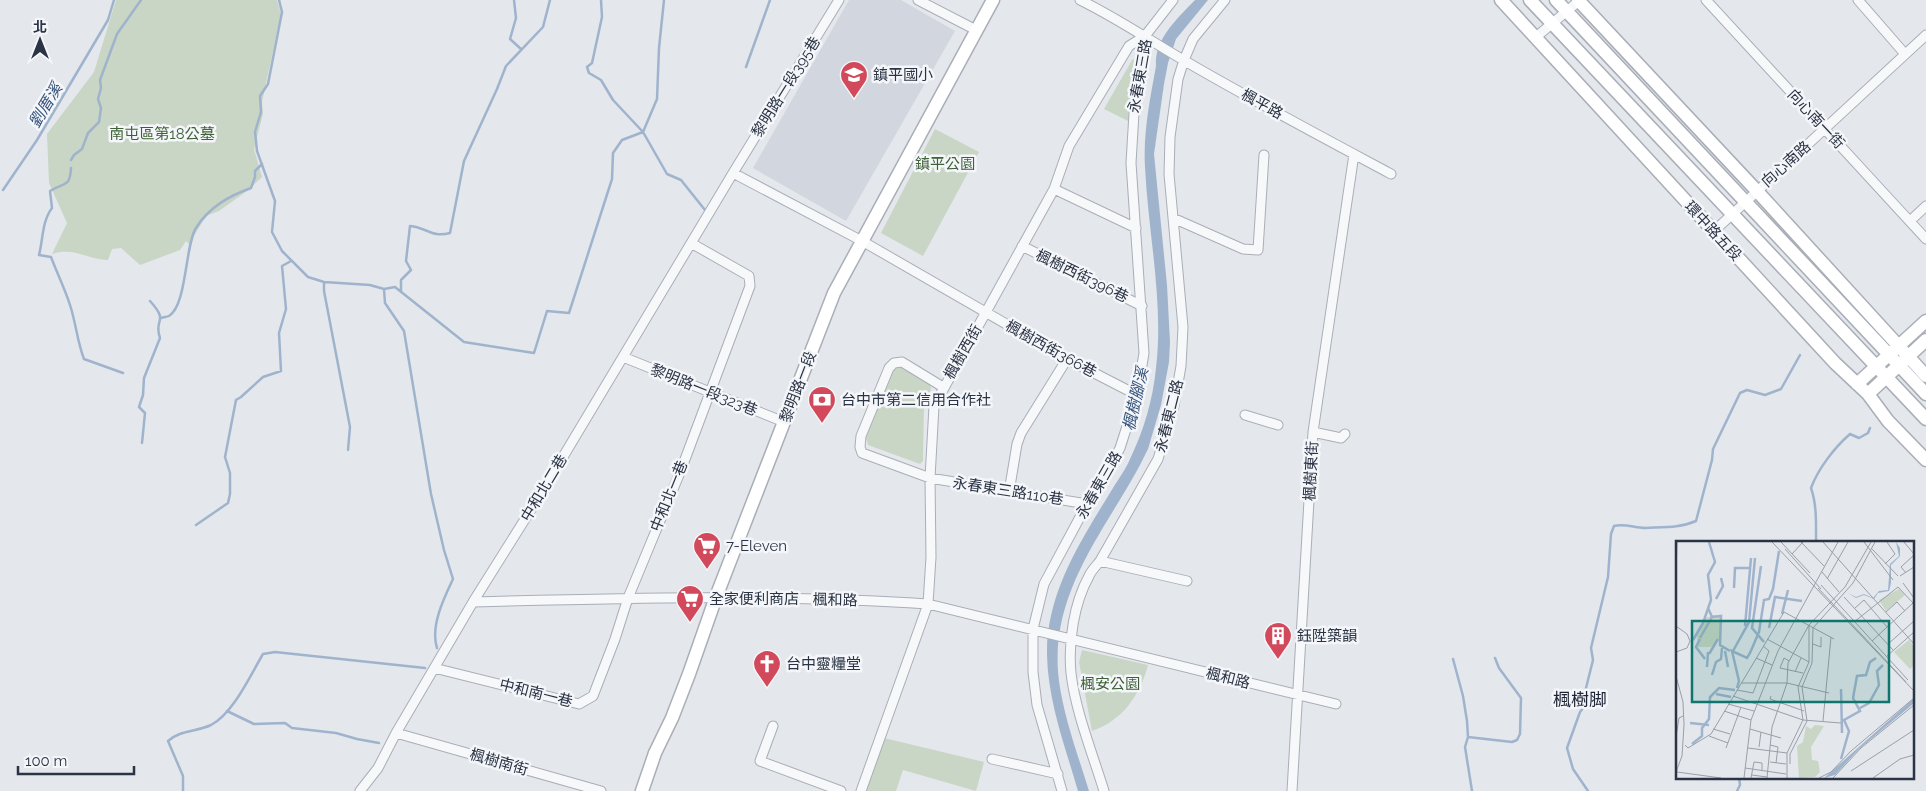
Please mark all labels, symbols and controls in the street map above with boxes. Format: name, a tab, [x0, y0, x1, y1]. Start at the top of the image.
north arrow	[15, 15, 65, 65]
text: 北	[33, 19, 47, 35]
street label: 黎明路一段395巷	[748, 33, 824, 141]
street label: 永春東三路	[1125, 37, 1155, 115]
school or university icon: 鎮平國小	[839, 60, 869, 99]
place label: 鎮平國小	[873, 66, 933, 84]
water label: 劉厝溪	[25, 78, 67, 131]
street label: 楓平路	[1238, 85, 1286, 123]
street label: 向心南一街	[1784, 85, 1848, 153]
park label: 南屯區第18公墓	[109, 125, 215, 143]
street label: 向心南路	[1758, 137, 1814, 191]
park label: 鎮平公園	[915, 155, 975, 173]
street label: 環中路五段	[1681, 197, 1745, 265]
street label: 楓樹西街396巷	[1033, 246, 1131, 306]
street label: 楓樹西街366巷	[1002, 317, 1100, 381]
street label: 楓樹西街	[940, 322, 986, 382]
street label: 黎明路一段	[776, 349, 820, 425]
street label: 黎明路一段323巷	[648, 360, 760, 420]
water label: 楓樹腳溪	[1119, 364, 1152, 432]
street label: 永春東二路	[1151, 377, 1187, 455]
bank icon: 台中市第二信用合作社	[807, 385, 837, 424]
place label: 台中市第二信用合作社	[841, 391, 991, 409]
street label: 楓樹東街	[1300, 441, 1322, 501]
street label: 永春東三路	[1072, 448, 1126, 522]
street label: 中和北二巷	[517, 451, 571, 525]
street label: 中和北一巷	[647, 458, 691, 534]
street label: 永春東三路110巷	[951, 473, 1065, 509]
supermarket icon: 7-Eleven	[692, 531, 722, 570]
place label: 7-Eleven	[726, 537, 787, 555]
inset map	[1676, 541, 1914, 778]
supermarket icon: 全家便利商店	[675, 584, 705, 623]
place label: 全家便利商店	[709, 590, 799, 608]
street label: 楓和路	[812, 591, 858, 609]
building icon: 鈺陞築韻	[1263, 621, 1293, 660]
place label: 鈺陞築韻	[1297, 627, 1357, 645]
church icon: 台中靈糧堂	[752, 649, 782, 688]
place label: 台中靈糧堂	[786, 655, 861, 673]
street label: 楓和路	[1204, 664, 1252, 692]
street label: 中和南一巷	[497, 675, 575, 711]
park label: 楓安公園	[1080, 675, 1140, 693]
district label: 楓樹脚	[1553, 689, 1607, 710]
scale bar	[18, 744, 134, 776]
street label: 楓樹南街	[468, 745, 530, 779]
text: 100 m	[25, 752, 67, 770]

